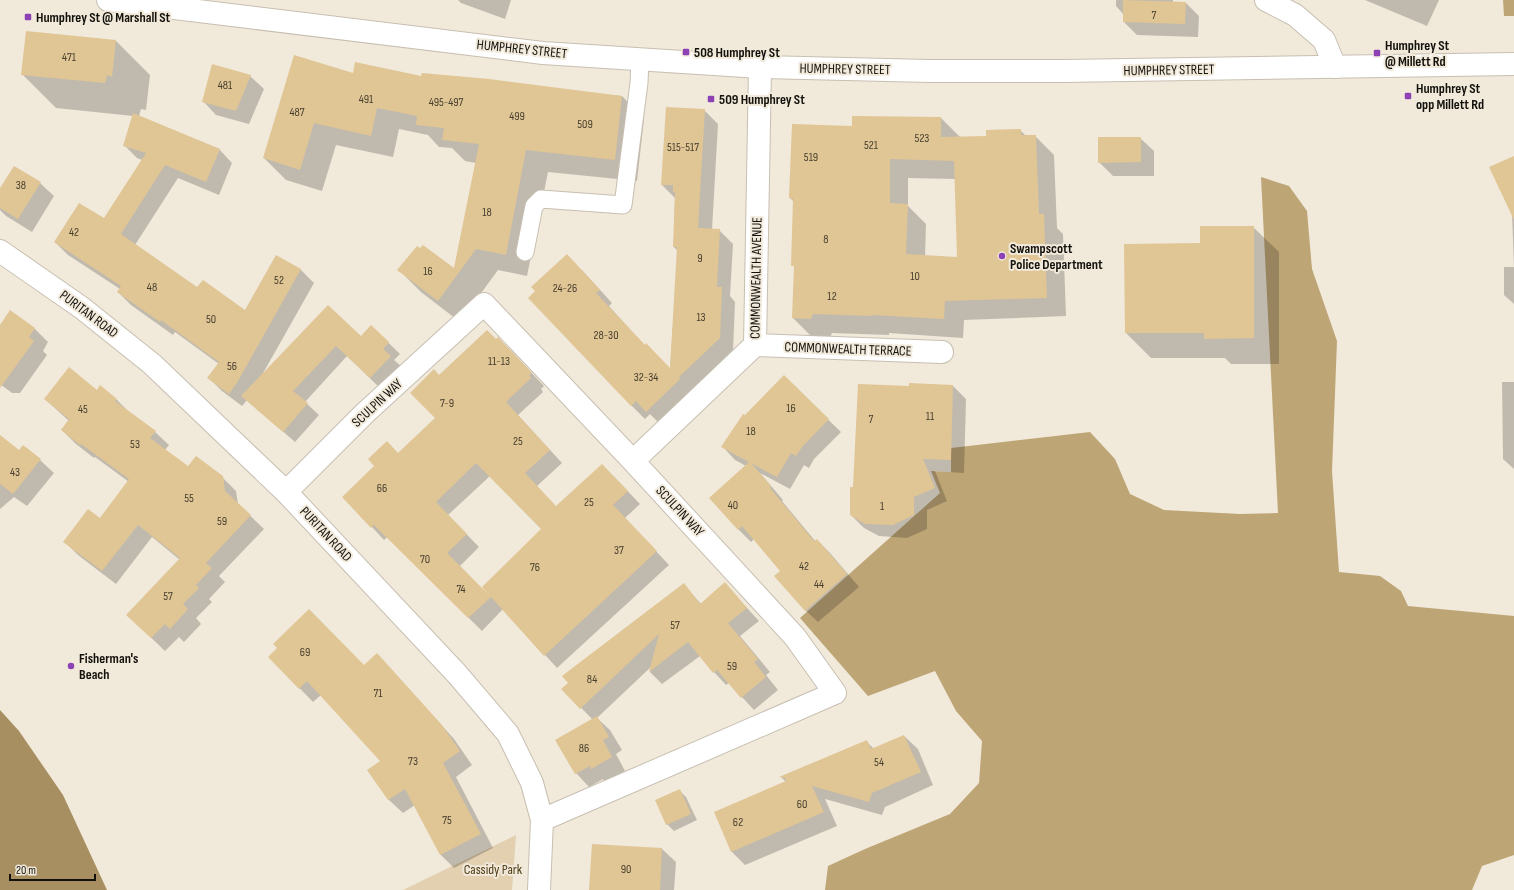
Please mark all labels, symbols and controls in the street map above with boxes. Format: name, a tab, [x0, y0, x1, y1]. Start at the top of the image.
house number: 7	[1152, 8, 1157, 23]
place label: Humphrey St @ Marshall St	[36, 9, 171, 26]
marker: Humphrey St @ Marshall St	[23, 12, 33, 22]
street label: HUMPHREY STREET	[476, 36, 568, 62]
place label: Humphrey St @ Millett Rd	[1385, 37, 1450, 70]
place label: 508 Humphrey St	[694, 44, 780, 61]
marker: 508 Humphrey St	[681, 47, 691, 57]
marker: Humphrey St @ Millett Rd	[1372, 48, 1382, 58]
house number: 471	[62, 50, 77, 65]
street label: HUMPHREY STREET	[799, 60, 891, 78]
street label: HUMPHREY STREET	[1123, 61, 1215, 79]
house number: 481	[218, 78, 233, 93]
place label: Humphrey St opp Millett Rd	[1416, 80, 1484, 113]
place label: 509 Humphrey St	[719, 91, 805, 108]
marker: Humphrey St opp Millett Rd	[1403, 91, 1413, 101]
house number: 491	[359, 92, 374, 107]
marker: 509 Humphrey St	[706, 94, 716, 104]
house number: 495-497	[429, 95, 464, 110]
house number: 487	[289, 105, 305, 120]
house number: 499	[509, 109, 525, 124]
house number: 509	[577, 117, 593, 132]
house number: 523	[915, 131, 929, 146]
house number: 521	[864, 138, 879, 153]
house number: 515-517	[667, 140, 699, 155]
house number: 519	[804, 150, 818, 165]
house number: 38	[16, 178, 26, 193]
house number: 18	[482, 205, 492, 220]
street label: COMMONWEALTH AVENUE	[746, 217, 766, 339]
house number: 42	[69, 225, 79, 240]
house number: 8	[823, 232, 829, 247]
place label: Swampscott Police Department	[1010, 240, 1103, 273]
house number: 9	[697, 251, 703, 266]
marker: Swampscott Police Department	[997, 251, 1007, 261]
house number: 16	[423, 264, 433, 279]
house number: 10	[910, 269, 920, 284]
house number: 52	[274, 273, 284, 288]
house number: 48	[147, 280, 157, 295]
house number: 24-26	[553, 281, 577, 296]
street label: PURITAN ROAD	[56, 287, 122, 342]
house number: 12	[827, 289, 837, 304]
house number: 13	[696, 310, 706, 325]
house number: 50	[206, 312, 216, 327]
house number: 28-30	[594, 328, 619, 343]
street label: COMMONWEALTH TERRACE	[784, 338, 912, 360]
house number: 11-13	[488, 354, 510, 369]
house number: 56	[227, 359, 237, 374]
house number: 32-34	[634, 370, 658, 385]
street label: SCULPIN WAY	[348, 375, 406, 431]
house number: 7-9	[440, 396, 454, 411]
house number: 16	[786, 401, 796, 416]
house number: 45	[78, 402, 88, 417]
house number: 11	[926, 409, 935, 424]
house number: 7	[869, 412, 874, 427]
house number: 18	[746, 424, 756, 439]
house number: 25	[513, 434, 523, 449]
house number: 53	[130, 437, 140, 452]
house number: 43	[10, 465, 20, 480]
house number: 66	[377, 481, 387, 496]
street label: SCULPIN WAY	[652, 482, 708, 540]
house number: 55	[184, 491, 194, 506]
house number: 25	[584, 495, 594, 510]
house number: 40	[728, 498, 738, 513]
house number: 1	[880, 499, 885, 514]
street label: PURITAN ROAD	[296, 503, 356, 565]
house number: 59	[217, 514, 227, 529]
house number: 37	[614, 543, 624, 558]
house number: 70	[420, 552, 430, 567]
house number: 42	[799, 559, 809, 574]
house number: 76	[530, 560, 540, 575]
house number: 44	[814, 577, 824, 592]
house number: 74	[456, 582, 466, 597]
house number: 57	[163, 589, 173, 604]
house number: 57	[670, 618, 680, 633]
house number: 69	[300, 645, 310, 660]
place label: Fisherman's Beach	[79, 650, 138, 683]
house number: 59	[727, 659, 737, 674]
marker: Fisherman's Beach	[66, 661, 76, 671]
house number: 84	[587, 672, 597, 687]
house number: 71	[373, 686, 383, 701]
house number: 86	[579, 741, 589, 756]
house number: 73	[408, 754, 418, 769]
house number: 54	[874, 755, 884, 770]
house number: 60	[797, 797, 807, 812]
house number: 75	[442, 813, 452, 828]
house number: 62	[733, 815, 743, 830]
scale bar	[10, 856, 95, 882]
park label: Cassidy Park	[464, 861, 523, 878]
house number: 90	[621, 862, 631, 877]
text: 20 m	[16, 863, 36, 878]

